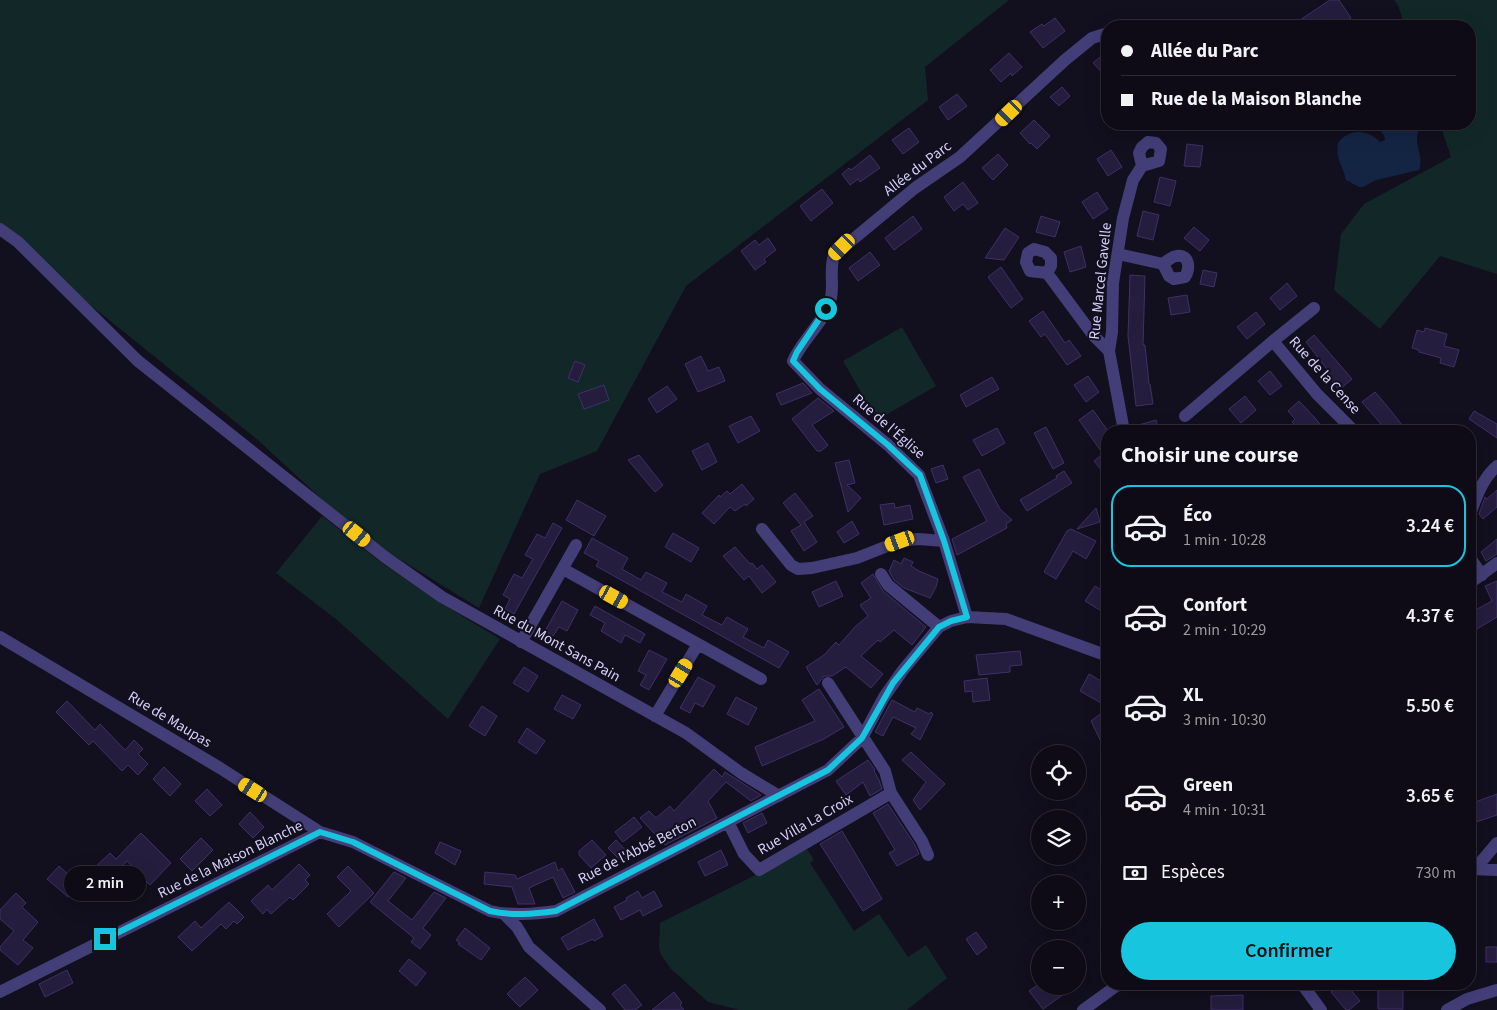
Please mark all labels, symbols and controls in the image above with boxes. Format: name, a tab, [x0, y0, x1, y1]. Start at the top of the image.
text: Allée du Parc	[1151, 38, 1259, 65]
text: Rue de la Maison Blanche	[1151, 86, 1362, 113]
car	[992, 97, 1025, 129]
street label: Allée du Parc	[879, 136, 956, 201]
street label: Rue Marcel Gavelle	[1084, 221, 1117, 341]
car	[826, 231, 857, 263]
route start	[815, 298, 837, 320]
street label: Rue de la Cense	[1284, 332, 1365, 419]
street label: Rue de l'Église	[848, 389, 930, 464]
text: Choisir une course	[1121, 439, 1299, 471]
text: Éco	[1183, 502, 1212, 529]
icon: car	[1123, 504, 1168, 549]
text: 3.24 €	[1406, 513, 1454, 540]
car	[340, 519, 373, 549]
car	[883, 529, 916, 553]
text: 1 min · 10:28	[1183, 529, 1266, 551]
car	[597, 583, 630, 611]
text: Confort	[1183, 592, 1247, 619]
icon: car	[1123, 594, 1168, 639]
street label: Rue du Mont Sans Pain	[489, 600, 624, 687]
text: 4.37 €	[1406, 603, 1454, 630]
text: 2 min · 10:29	[1183, 619, 1266, 641]
car	[666, 656, 695, 690]
text: XL	[1183, 682, 1204, 709]
icon: car	[1123, 684, 1168, 729]
street label: Rue de Maupas	[124, 686, 216, 753]
text: 5.50 €	[1406, 693, 1454, 720]
text: 3 min · 10:30	[1183, 709, 1266, 731]
map controls	[1031, 745, 1086, 995]
button: locate	[1031, 745, 1086, 800]
text: Green	[1183, 772, 1233, 799]
icon: car	[1123, 774, 1168, 819]
car	[236, 776, 269, 804]
text: 3.65 €	[1406, 783, 1454, 810]
street label: Rue Villa La Croix	[754, 789, 857, 860]
text: 4 min · 10:31	[1183, 799, 1266, 821]
button: layers	[1031, 810, 1086, 865]
street label: Rue de l'Abbé Berton	[574, 811, 700, 889]
street label: Rue de la Maison Blanche	[154, 815, 306, 904]
icon: cash	[1121, 859, 1149, 887]
text: Espèces	[1161, 859, 1225, 886]
text: 730 m	[1416, 862, 1456, 884]
callout: 2 min	[64, 866, 146, 902]
text: 2 min	[86, 872, 124, 894]
button: +	[1031, 875, 1086, 930]
button: Confirmer	[1121, 922, 1456, 980]
route end	[94, 928, 116, 950]
button: −	[1031, 940, 1086, 995]

